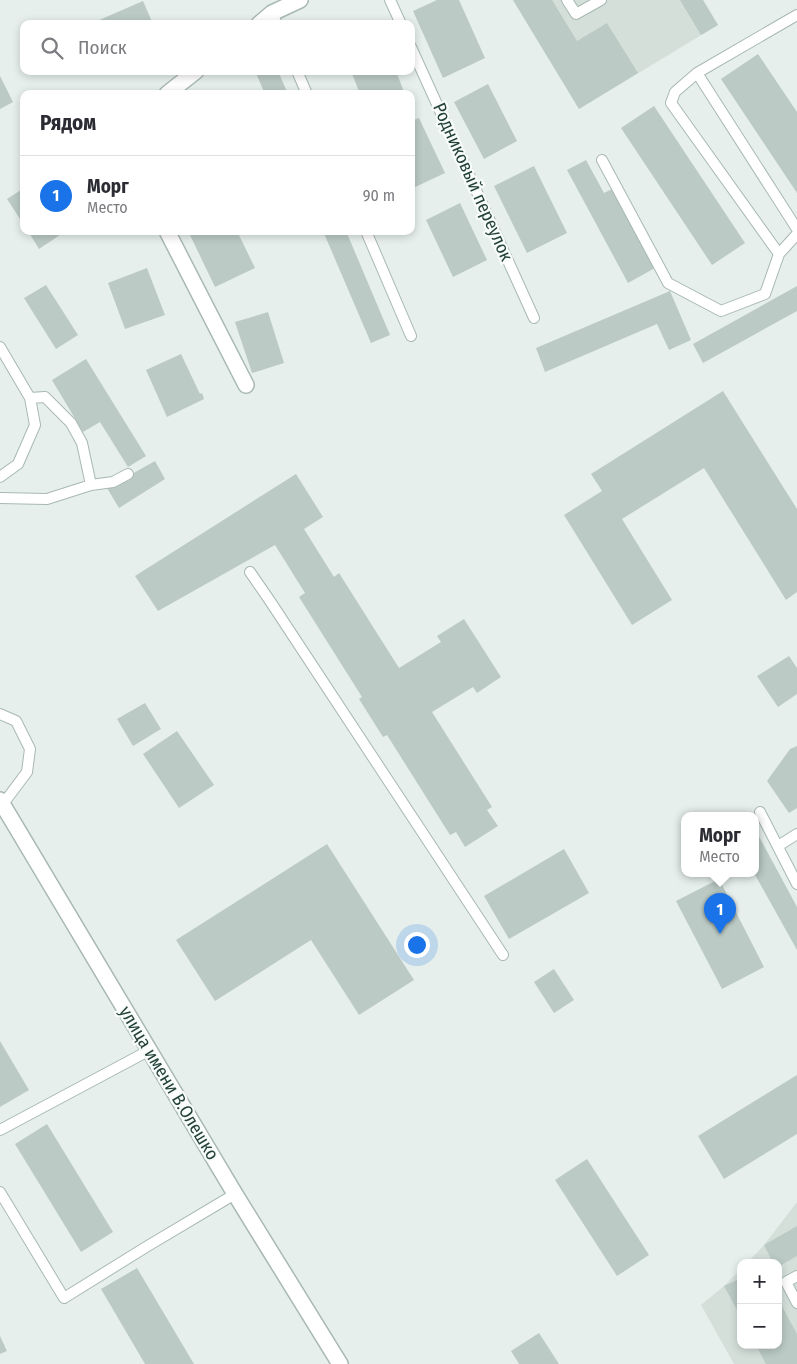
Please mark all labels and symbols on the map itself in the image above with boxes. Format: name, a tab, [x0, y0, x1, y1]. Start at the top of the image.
street label: Родниковый переулок	[428, 99, 518, 265]
pin: 1	[704, 893, 736, 934]
your location	[404, 932, 430, 958]
street label: улица имени В.Олешко	[114, 1002, 224, 1164]

